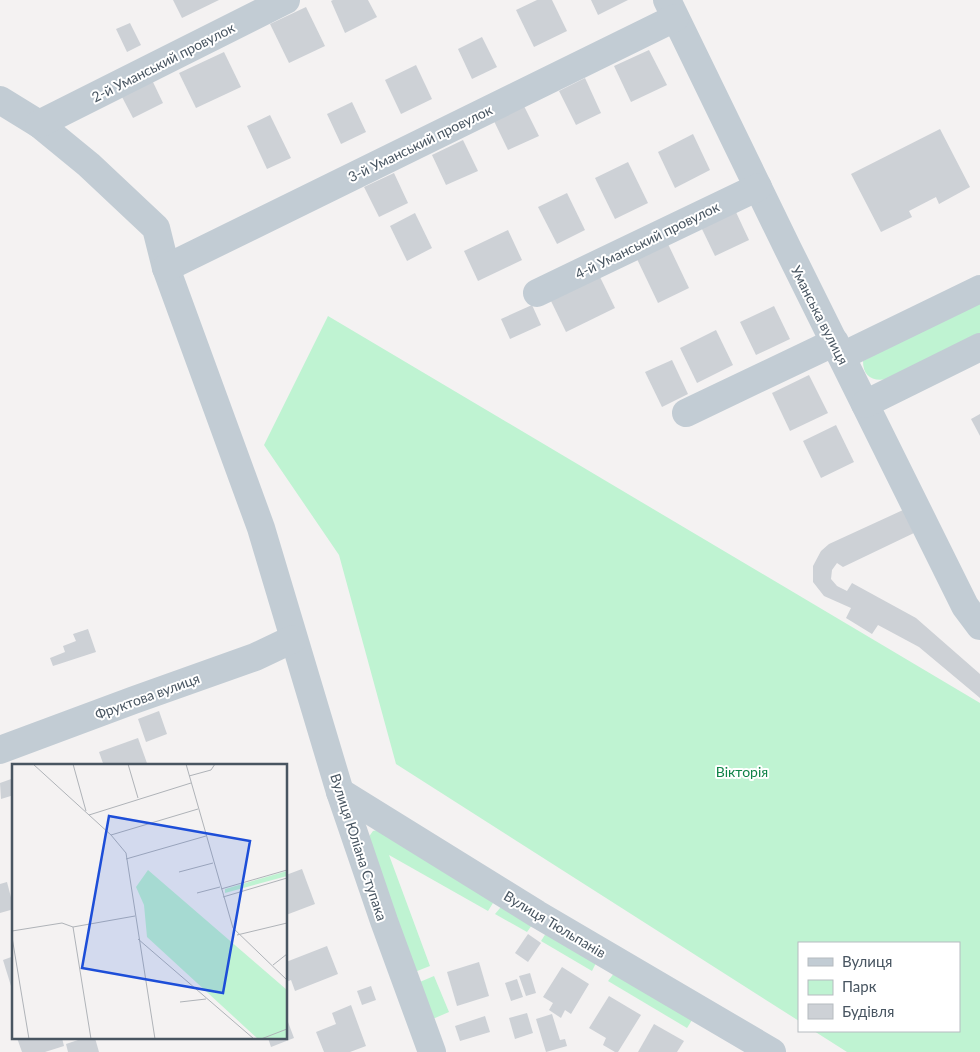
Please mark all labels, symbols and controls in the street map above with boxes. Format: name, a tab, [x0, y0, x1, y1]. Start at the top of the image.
street label: 2-й Уманський провулок	[89, 18, 238, 105]
street label: 3-й Уманський провулок	[345, 100, 495, 185]
street label: 4-й Уманський провулок	[572, 197, 722, 282]
street label: Уманська вулиця	[788, 263, 852, 367]
street label: Фруктова вулиця	[92, 669, 202, 723]
park label: Вікторія	[716, 763, 768, 780]
inset map	[12, 764, 288, 1040]
street label: Вулиця Юліана Ступака	[327, 771, 391, 923]
street label: Вулиця Тюльпанів	[501, 887, 609, 961]
legend	[798, 942, 960, 1032]
text: Вулиця	[842, 952, 892, 970]
text: Парк	[842, 977, 877, 995]
text: Будівля	[842, 1002, 894, 1020]

